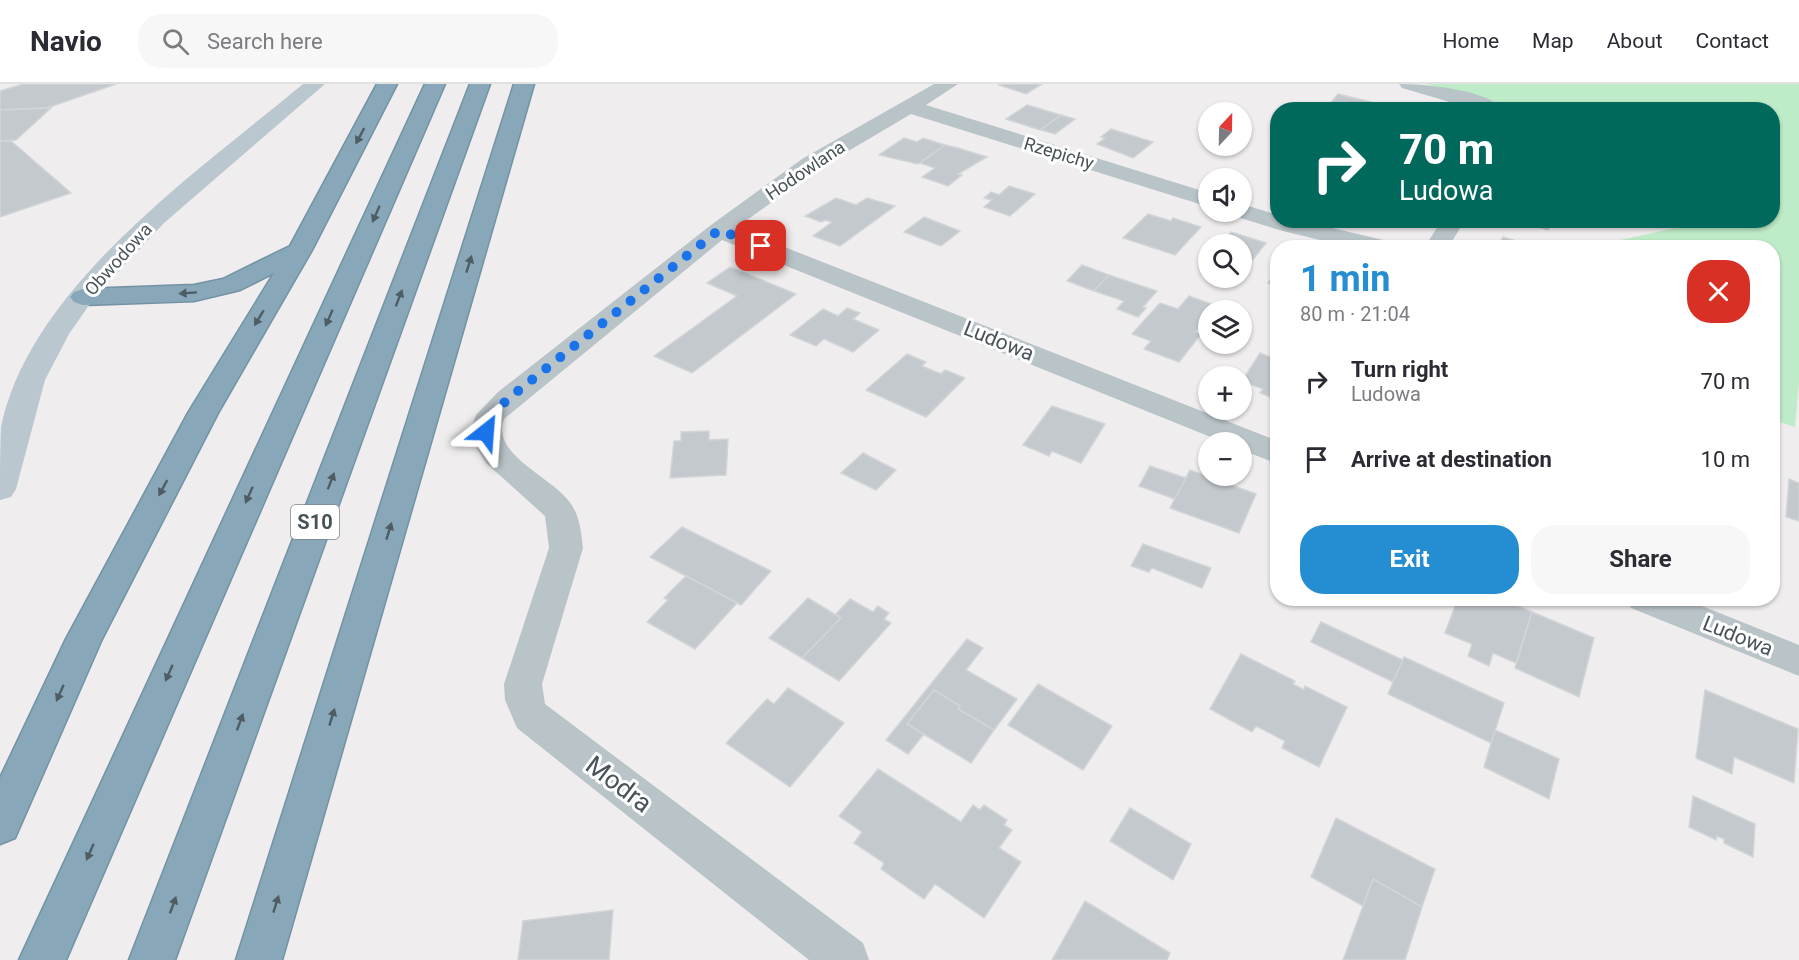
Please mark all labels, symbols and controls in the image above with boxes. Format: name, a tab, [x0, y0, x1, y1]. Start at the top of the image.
search box	[138, 14, 558, 68]
text: Navio	[30, 25, 102, 58]
icon: search	[159, 25, 192, 58]
text: Search here	[207, 29, 323, 54]
text: Home	[1443, 29, 1499, 53]
text: Map	[1532, 29, 1574, 53]
text: About	[1607, 29, 1663, 53]
text: Contact	[1696, 29, 1769, 53]
north arrow	[1198, 102, 1252, 156]
map controls	[1198, 102, 1252, 486]
text: 70 m	[1399, 125, 1494, 174]
icon: right	[1300, 126, 1378, 204]
one-way arrow	[355, 128, 365, 145]
street label: Rzepichy	[1022, 132, 1097, 174]
street label: Hodowlana	[761, 136, 849, 204]
button: sound	[1198, 168, 1252, 222]
text: Ludowa	[1399, 175, 1493, 207]
one-way arrow	[371, 205, 381, 223]
street label: Obwodowa	[80, 219, 156, 299]
pin	[735, 220, 786, 271]
icon: arrive	[744, 229, 777, 262]
button: search	[1198, 234, 1252, 288]
one-way arrow	[465, 255, 474, 273]
text: 1 min	[1300, 258, 1391, 300]
button: close	[1687, 260, 1750, 323]
one-way arrow	[178, 288, 197, 298]
one-way arrow	[395, 289, 405, 307]
button: layers	[1198, 300, 1252, 354]
text: 80 m · 21:04	[1300, 302, 1410, 326]
one-way arrow	[325, 309, 334, 326]
one-way arrow	[254, 310, 264, 327]
street label: Ludowa	[960, 316, 1038, 366]
text: Turn right	[1351, 357, 1448, 382]
icon: right	[1300, 365, 1333, 398]
button: +	[1198, 366, 1252, 420]
text: 70 m	[1701, 369, 1750, 394]
text: Ludowa	[1351, 382, 1421, 406]
position arrow	[454, 400, 518, 464]
button: −	[1198, 432, 1252, 486]
icon: arrive	[1300, 443, 1333, 476]
text: Arrive at destination	[1351, 447, 1552, 472]
text: 10 m	[1701, 447, 1750, 472]
one-way arrow	[327, 472, 336, 490]
one-way arrow	[158, 480, 168, 497]
one-way arrow	[245, 487, 254, 504]
road number: S10	[291, 505, 339, 539]
one-way arrow	[385, 522, 394, 540]
button: Exit	[1300, 525, 1519, 594]
button: Share	[1531, 525, 1750, 594]
street label: Ludowa	[1699, 611, 1777, 661]
one-way arrow	[165, 665, 174, 682]
one-way arrow	[55, 684, 64, 701]
one-way arrow	[328, 708, 337, 726]
one-way arrow	[236, 713, 246, 731]
street label: Modra	[580, 750, 658, 818]
one-way arrow	[86, 843, 95, 860]
one-way arrow	[272, 895, 281, 913]
one-way arrow	[168, 896, 178, 914]

